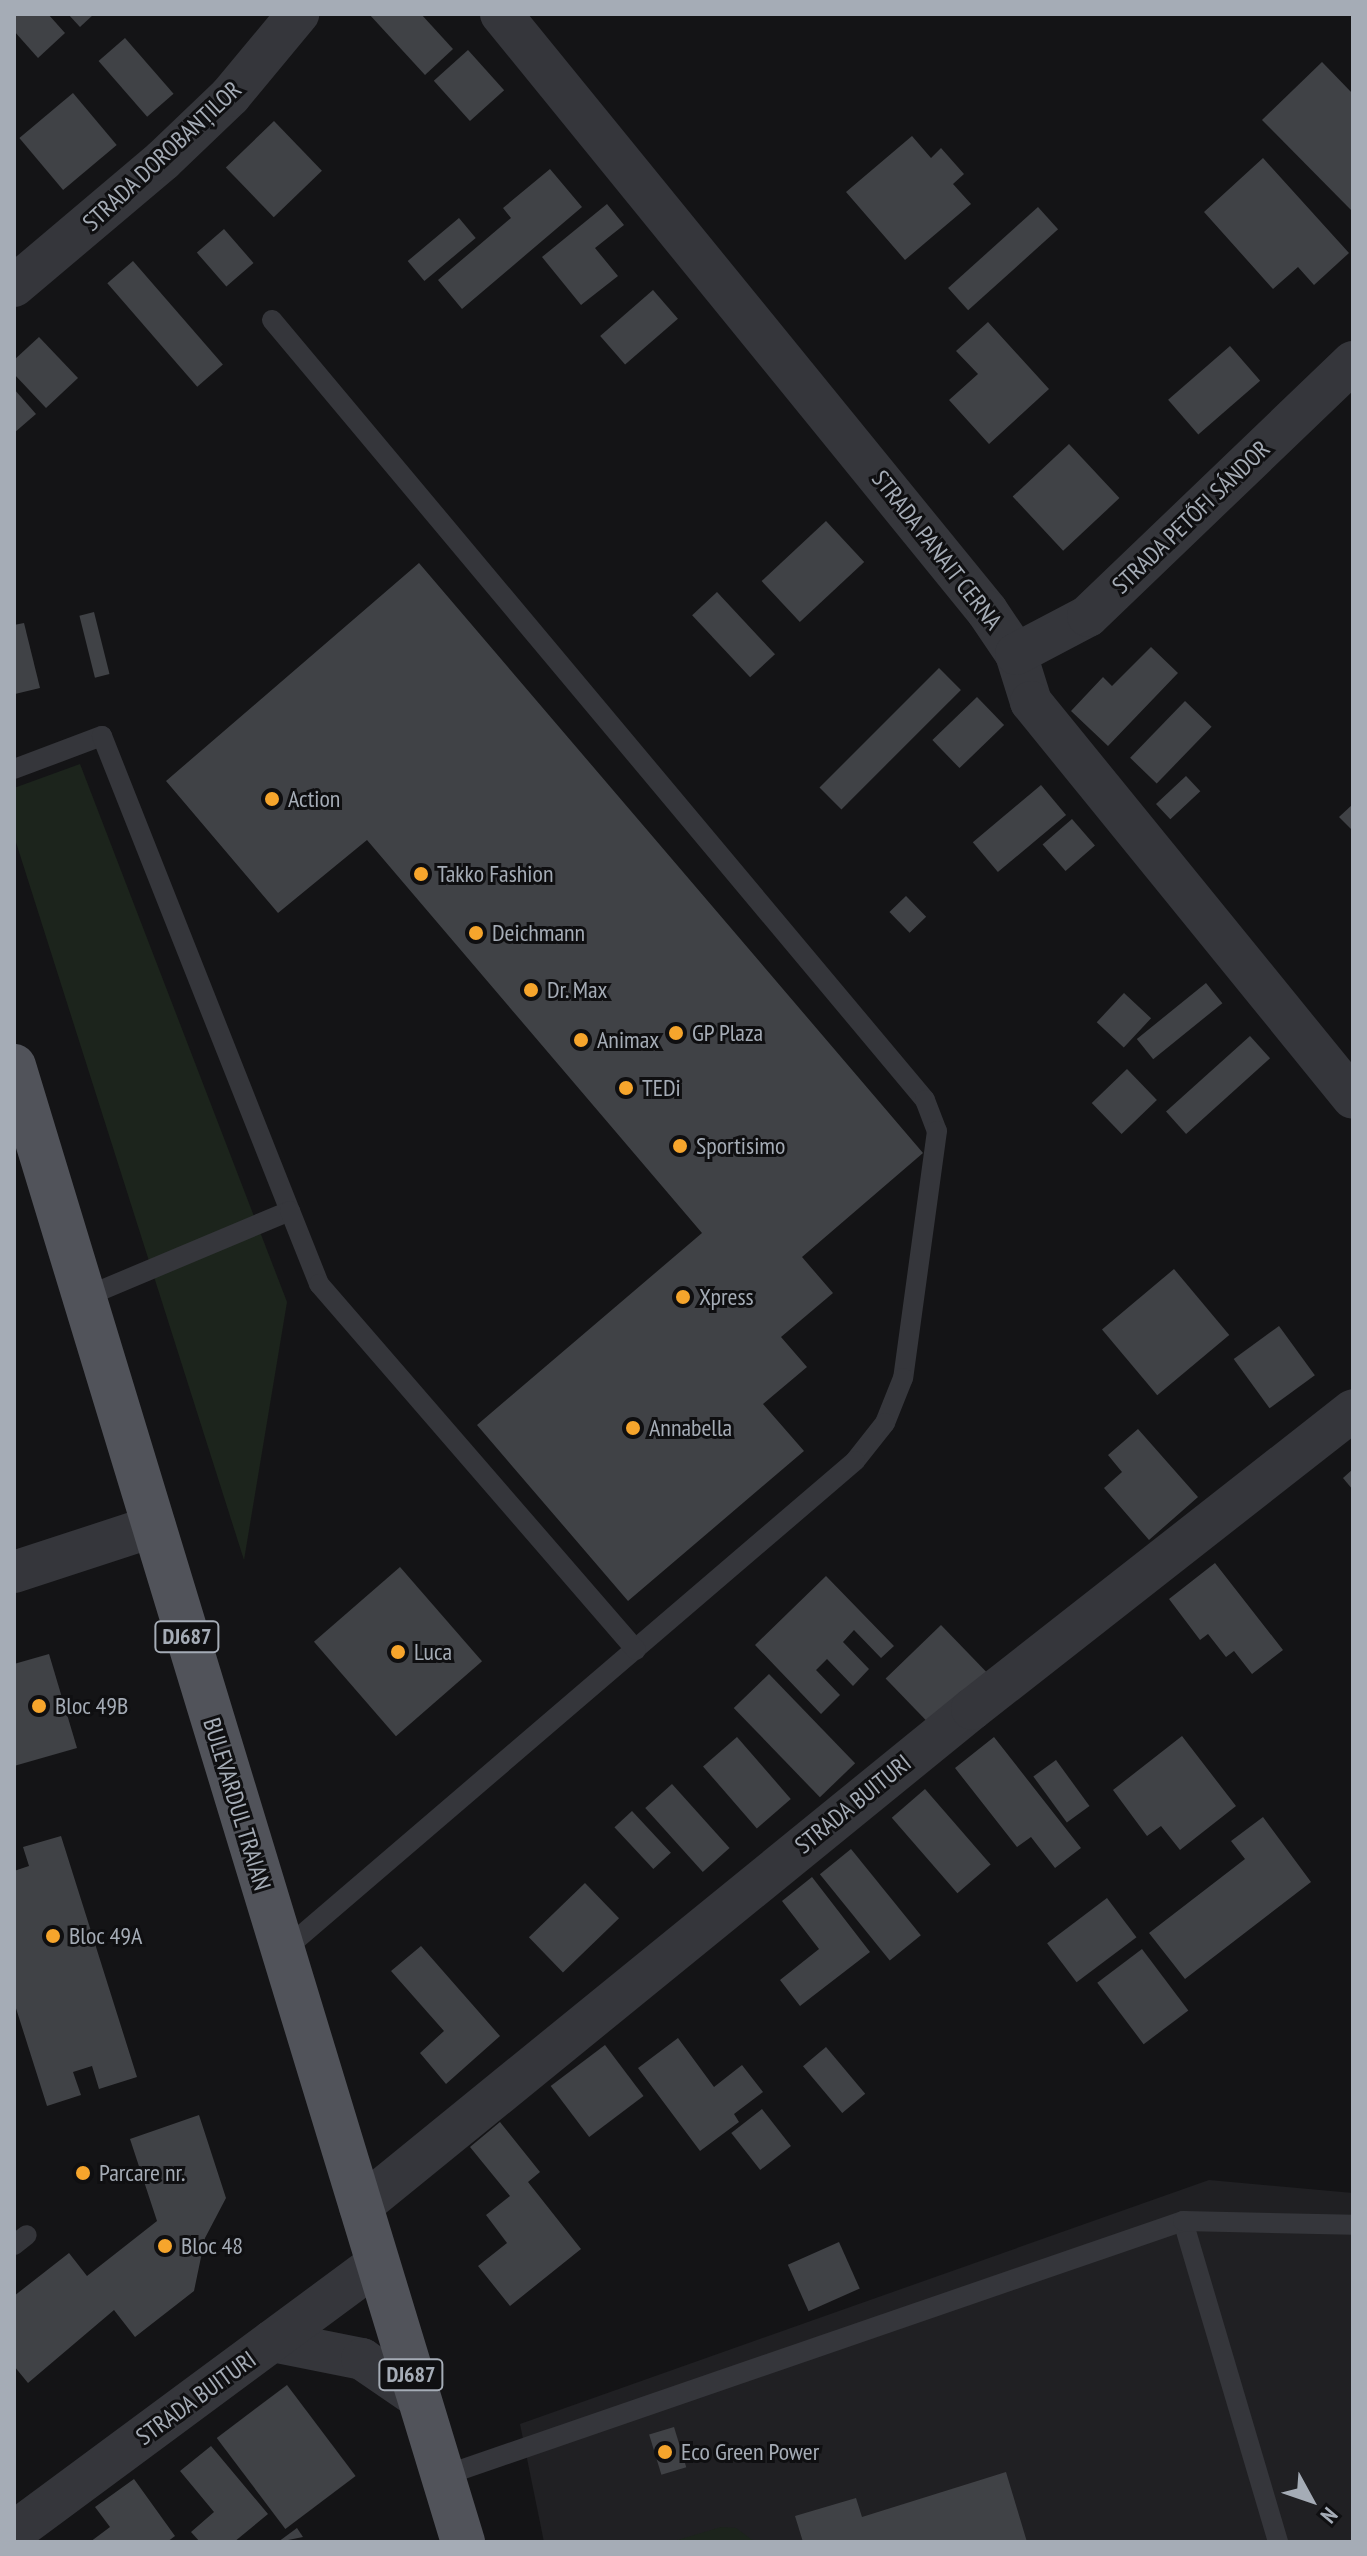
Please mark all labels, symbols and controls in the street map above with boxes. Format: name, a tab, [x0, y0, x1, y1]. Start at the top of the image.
street label: STRADA DOROBANȚILOR	[77, 75, 247, 237]
street label: STRADA PETŐFI SÁNDOR	[1106, 434, 1276, 600]
street label: STRADA PANAIT CERNA	[865, 464, 1009, 636]
place label: Action	[288, 785, 340, 813]
marker: Action	[263, 790, 281, 808]
place label: Takko Fashion	[437, 860, 553, 888]
marker: Takko Fashion	[412, 865, 430, 883]
place label: Deichmann	[492, 919, 585, 947]
marker: Deichmann	[467, 924, 485, 942]
place label: Dr. Max	[547, 976, 609, 1004]
marker: Dr. Max	[522, 981, 540, 999]
place label: GP Plaza	[692, 1019, 764, 1047]
marker: GP Plaza	[667, 1024, 685, 1042]
place label: Animax	[597, 1026, 659, 1054]
marker: Animax	[572, 1031, 590, 1049]
place label: TEDi	[642, 1074, 681, 1102]
marker: TEDi	[617, 1079, 635, 1097]
place label: Sportisimo	[696, 1132, 785, 1160]
marker: Sportisimo	[671, 1137, 689, 1155]
place label: Xpress	[699, 1283, 754, 1311]
marker: Xpress	[674, 1288, 692, 1306]
place label: Annabella	[649, 1414, 732, 1442]
marker: Annabella	[624, 1419, 642, 1437]
road number: DJ687	[153, 1619, 221, 1655]
place label: Luca	[414, 1638, 452, 1666]
marker: Luca	[389, 1643, 407, 1661]
place label: Bloc 49B	[55, 1692, 129, 1720]
marker: Bloc 49B	[30, 1697, 48, 1715]
street label: BULEVARDUL TRAIAN	[197, 1714, 277, 1894]
street label: STRADA BUITURI	[789, 1748, 917, 1860]
place label: Bloc 49A	[69, 1922, 143, 1950]
marker: Bloc 49A	[44, 1927, 62, 1945]
place label: Parcare nr.	[99, 2159, 185, 2187]
marker: Parcare nr.	[74, 2164, 92, 2182]
place label: Bloc 48	[181, 2232, 243, 2260]
marker: Bloc 48	[156, 2237, 174, 2255]
street label: STRADA BUITURI	[130, 2345, 262, 2451]
road number: DJ687	[377, 2357, 445, 2393]
place label: Eco Green Power	[681, 2438, 819, 2466]
marker: Eco Green Power	[656, 2443, 674, 2461]
north arrow	[1271, 2460, 1351, 2540]
text: N	[1315, 2502, 1344, 2529]

